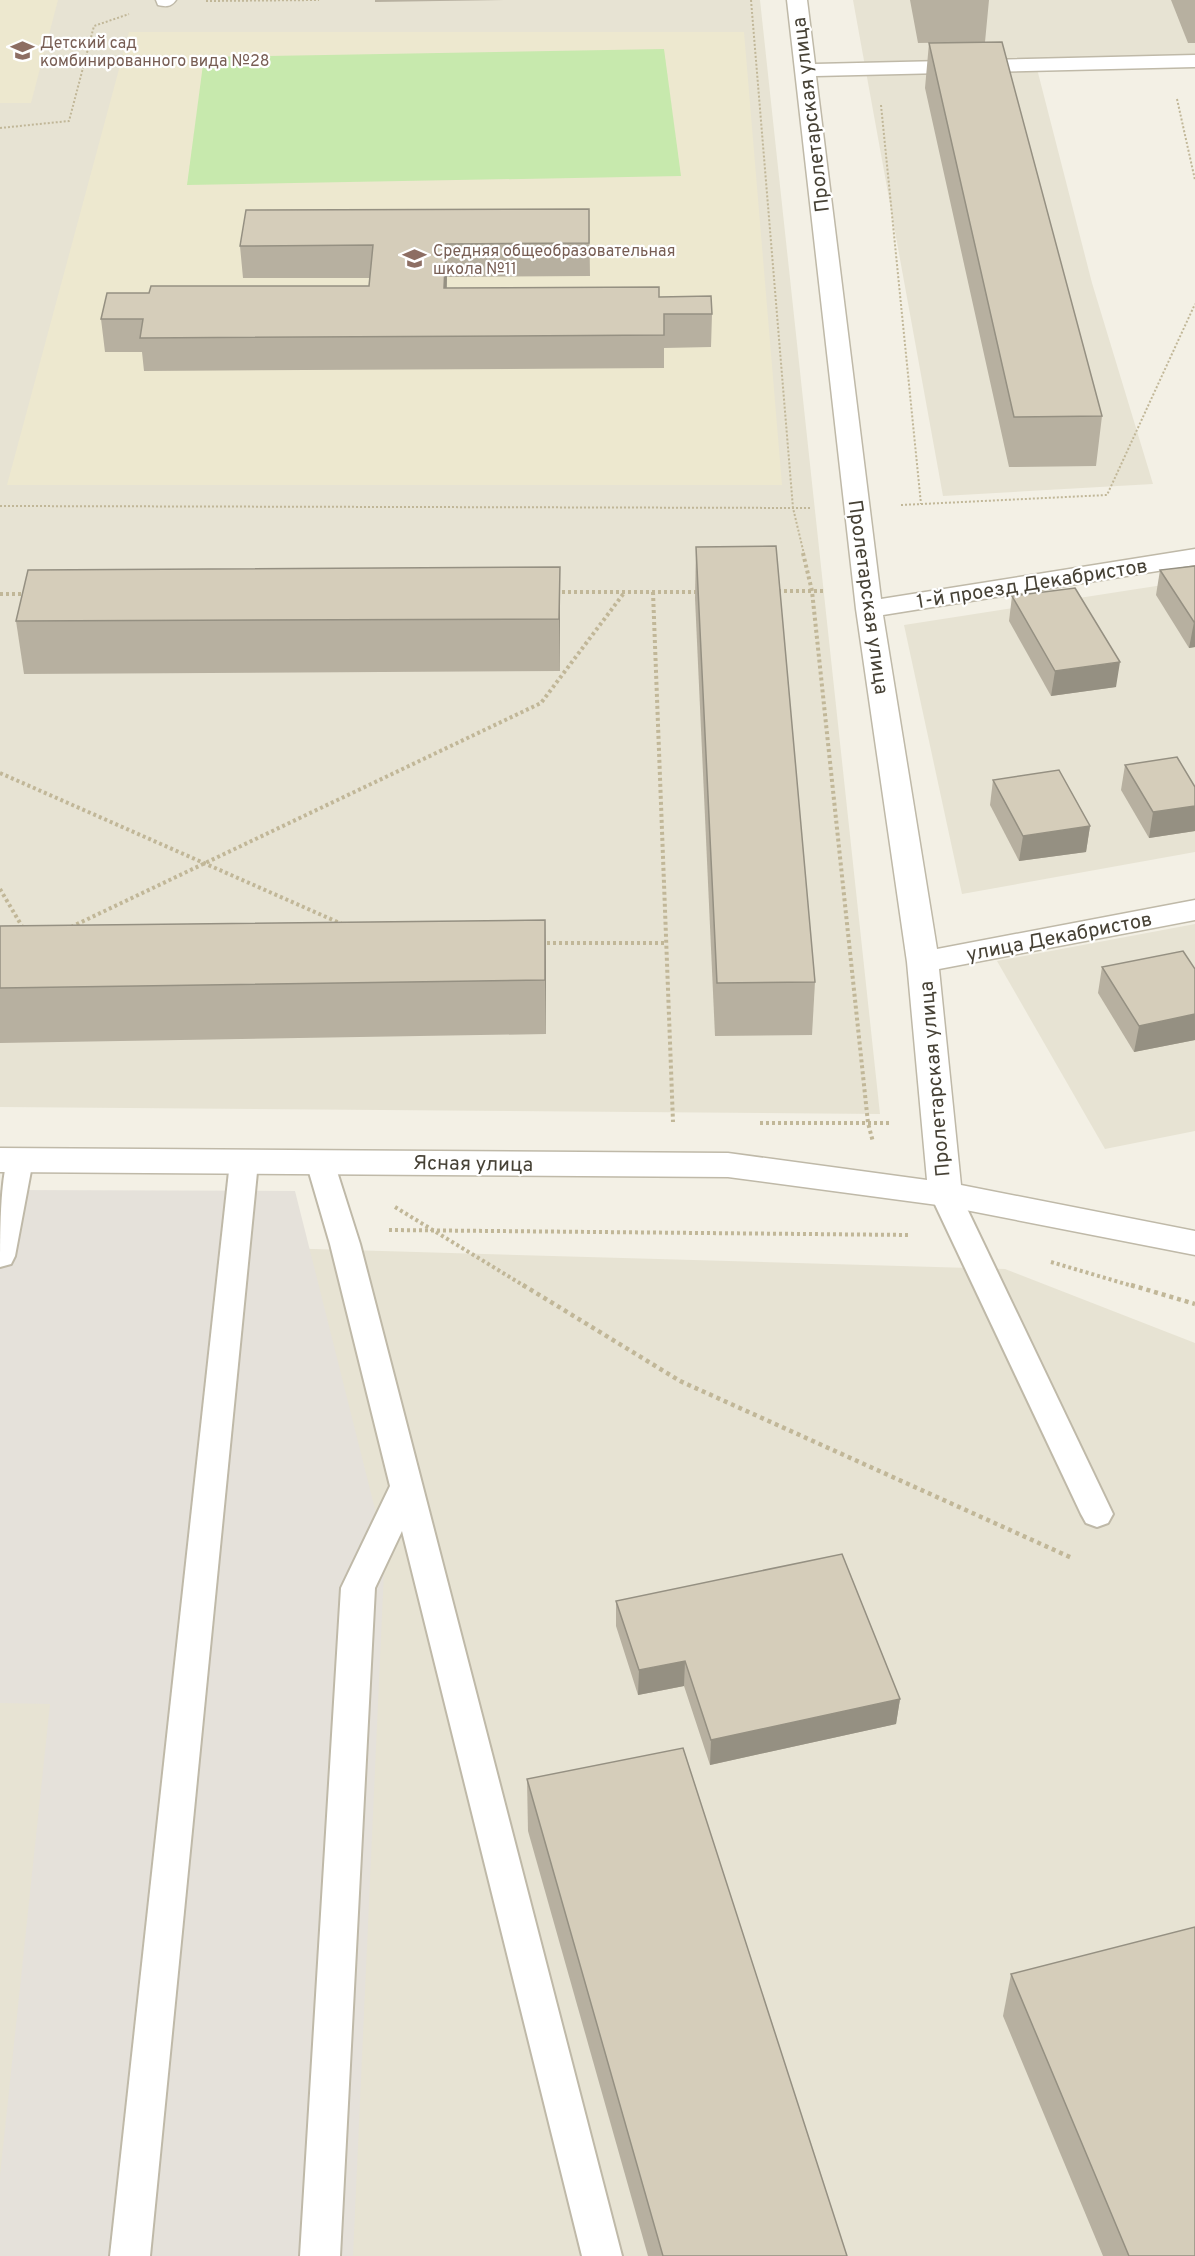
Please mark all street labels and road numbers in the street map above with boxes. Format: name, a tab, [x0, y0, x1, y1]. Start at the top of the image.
street label: Пролетарская улица	[787, 16, 837, 214]
street label: Пролетарская улица	[840, 498, 894, 696]
street label: 1-й проезд Декабристов	[915, 554, 1150, 616]
street label: улица Декабристов	[964, 907, 1155, 969]
street label: Пролетарская улица	[914, 980, 958, 1178]
street label: Ясная улица	[413, 1151, 533, 1179]

